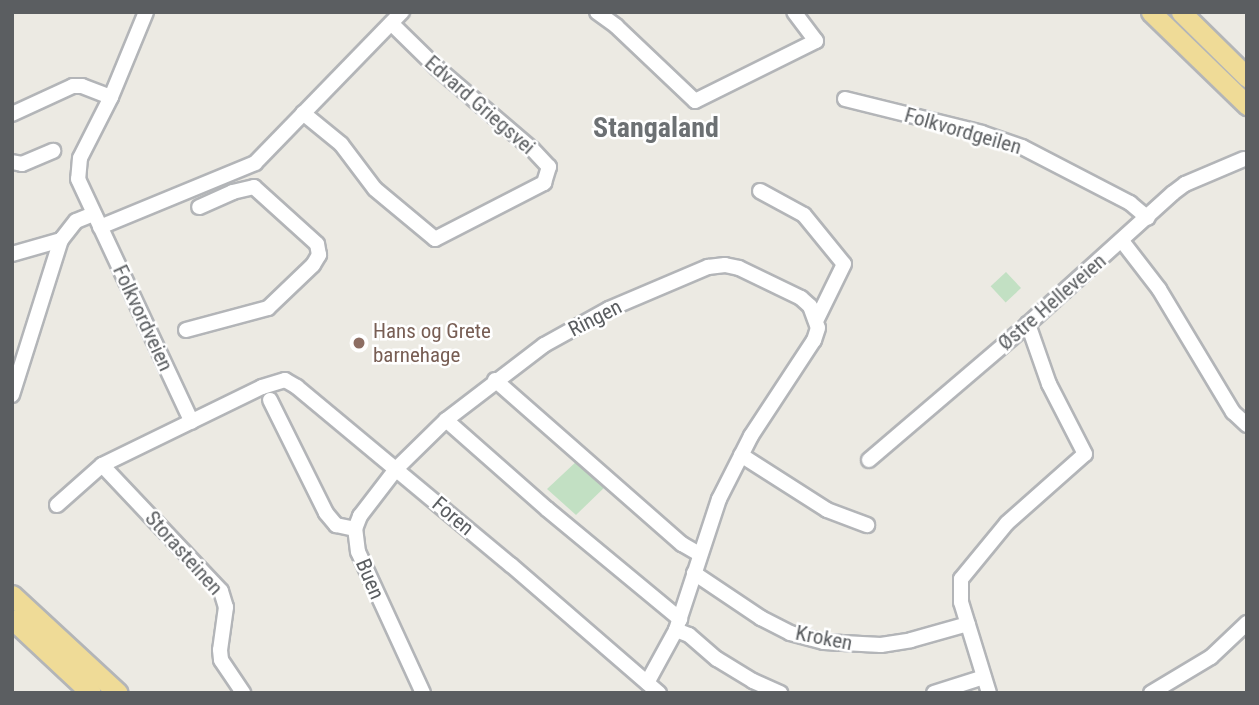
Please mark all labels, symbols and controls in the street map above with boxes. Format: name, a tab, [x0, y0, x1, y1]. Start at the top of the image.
street label: Edvard Griegsvei	[420, 50, 540, 160]
street label: Folkvordgeilen	[902, 102, 1024, 160]
district label: Stangaland	[593, 111, 719, 145]
street label: Østre Helleveien	[993, 248, 1111, 356]
street label: Folkvordveien	[107, 261, 179, 375]
street label: Ringen	[564, 294, 626, 342]
place label: Hans og Grete barnehage	[373, 318, 491, 368]
marker: Hans og Grete barnehage	[351, 335, 367, 351]
street label: Foren	[427, 491, 479, 541]
street label: Storasteinen	[140, 506, 228, 600]
street label: Buen	[350, 555, 390, 603]
street label: Kroken	[793, 620, 855, 656]

